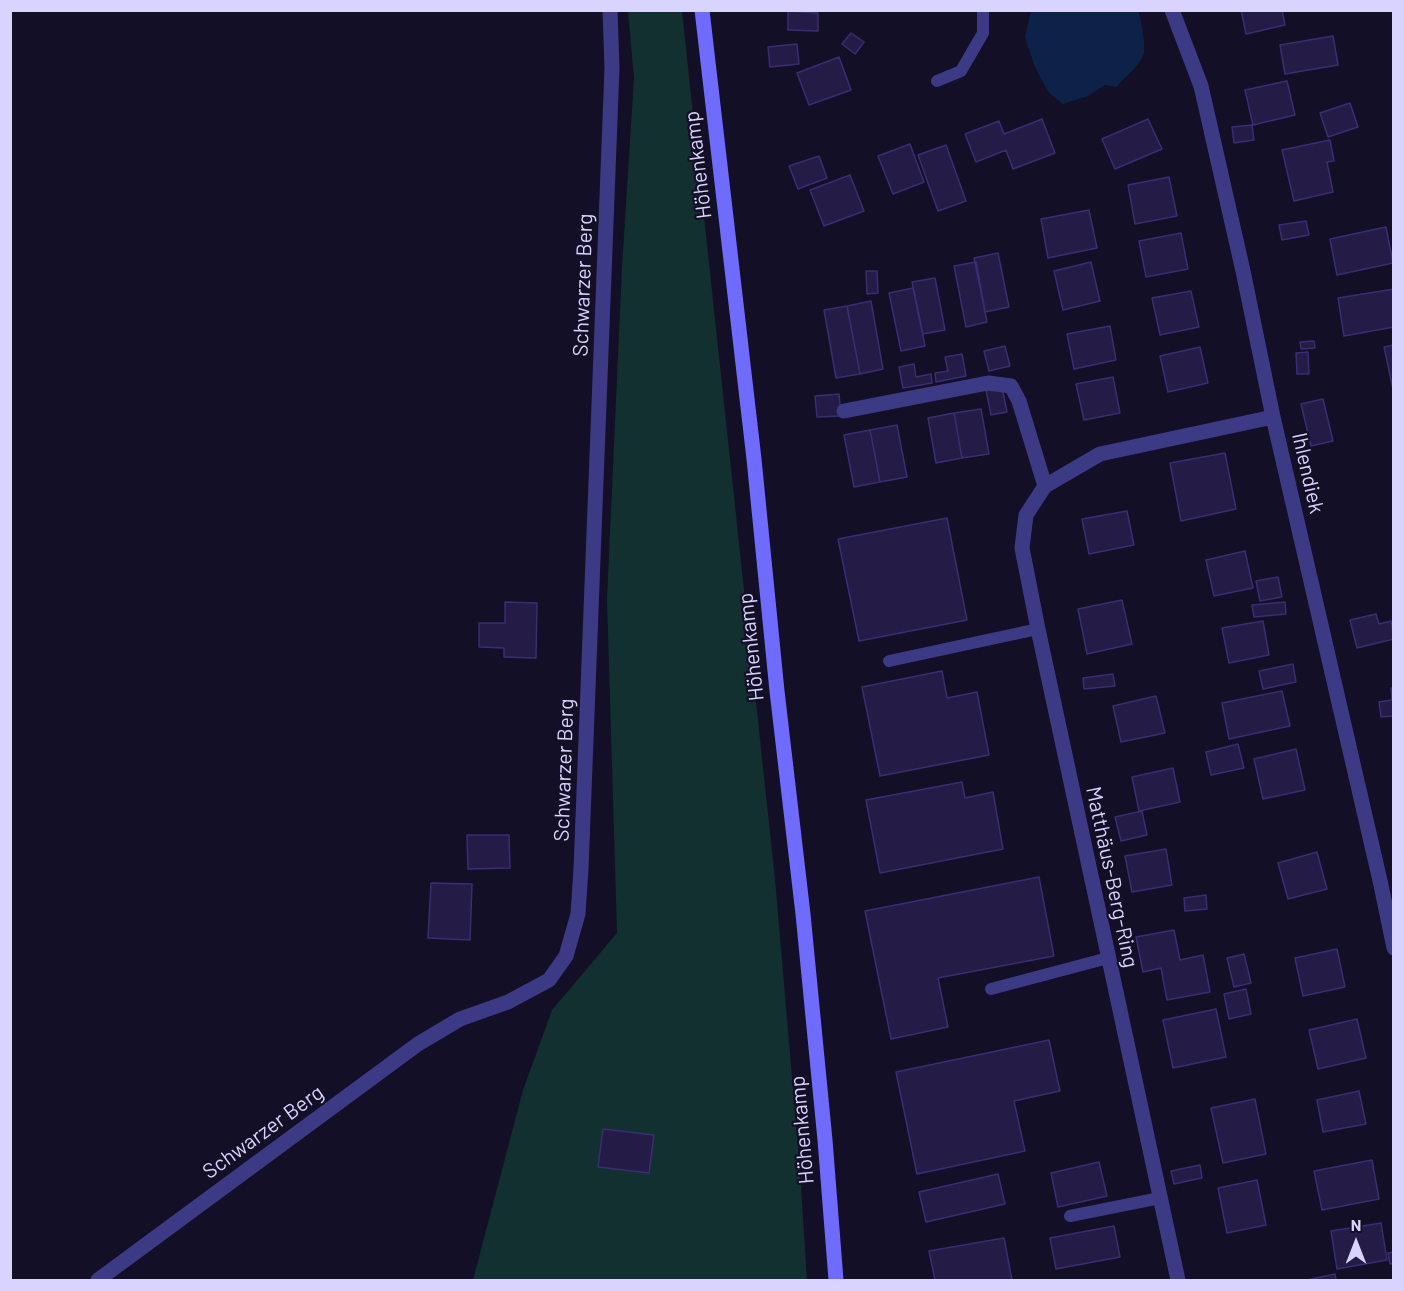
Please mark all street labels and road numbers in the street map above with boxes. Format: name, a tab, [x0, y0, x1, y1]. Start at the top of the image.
street label: Höhenkamp	[679, 110, 717, 220]
street label: Schwarzer Berg	[568, 213, 598, 357]
street label: Ihlendiek	[1286, 430, 1330, 516]
street label: Höhenkamp	[733, 592, 769, 702]
street label: Schwarzer Berg	[549, 698, 579, 842]
street label: Matthäus-Berg-Ring	[1080, 784, 1144, 970]
street label: Höhenkamp	[785, 1075, 819, 1185]
street label: Schwarzer Berg	[198, 1080, 328, 1184]

